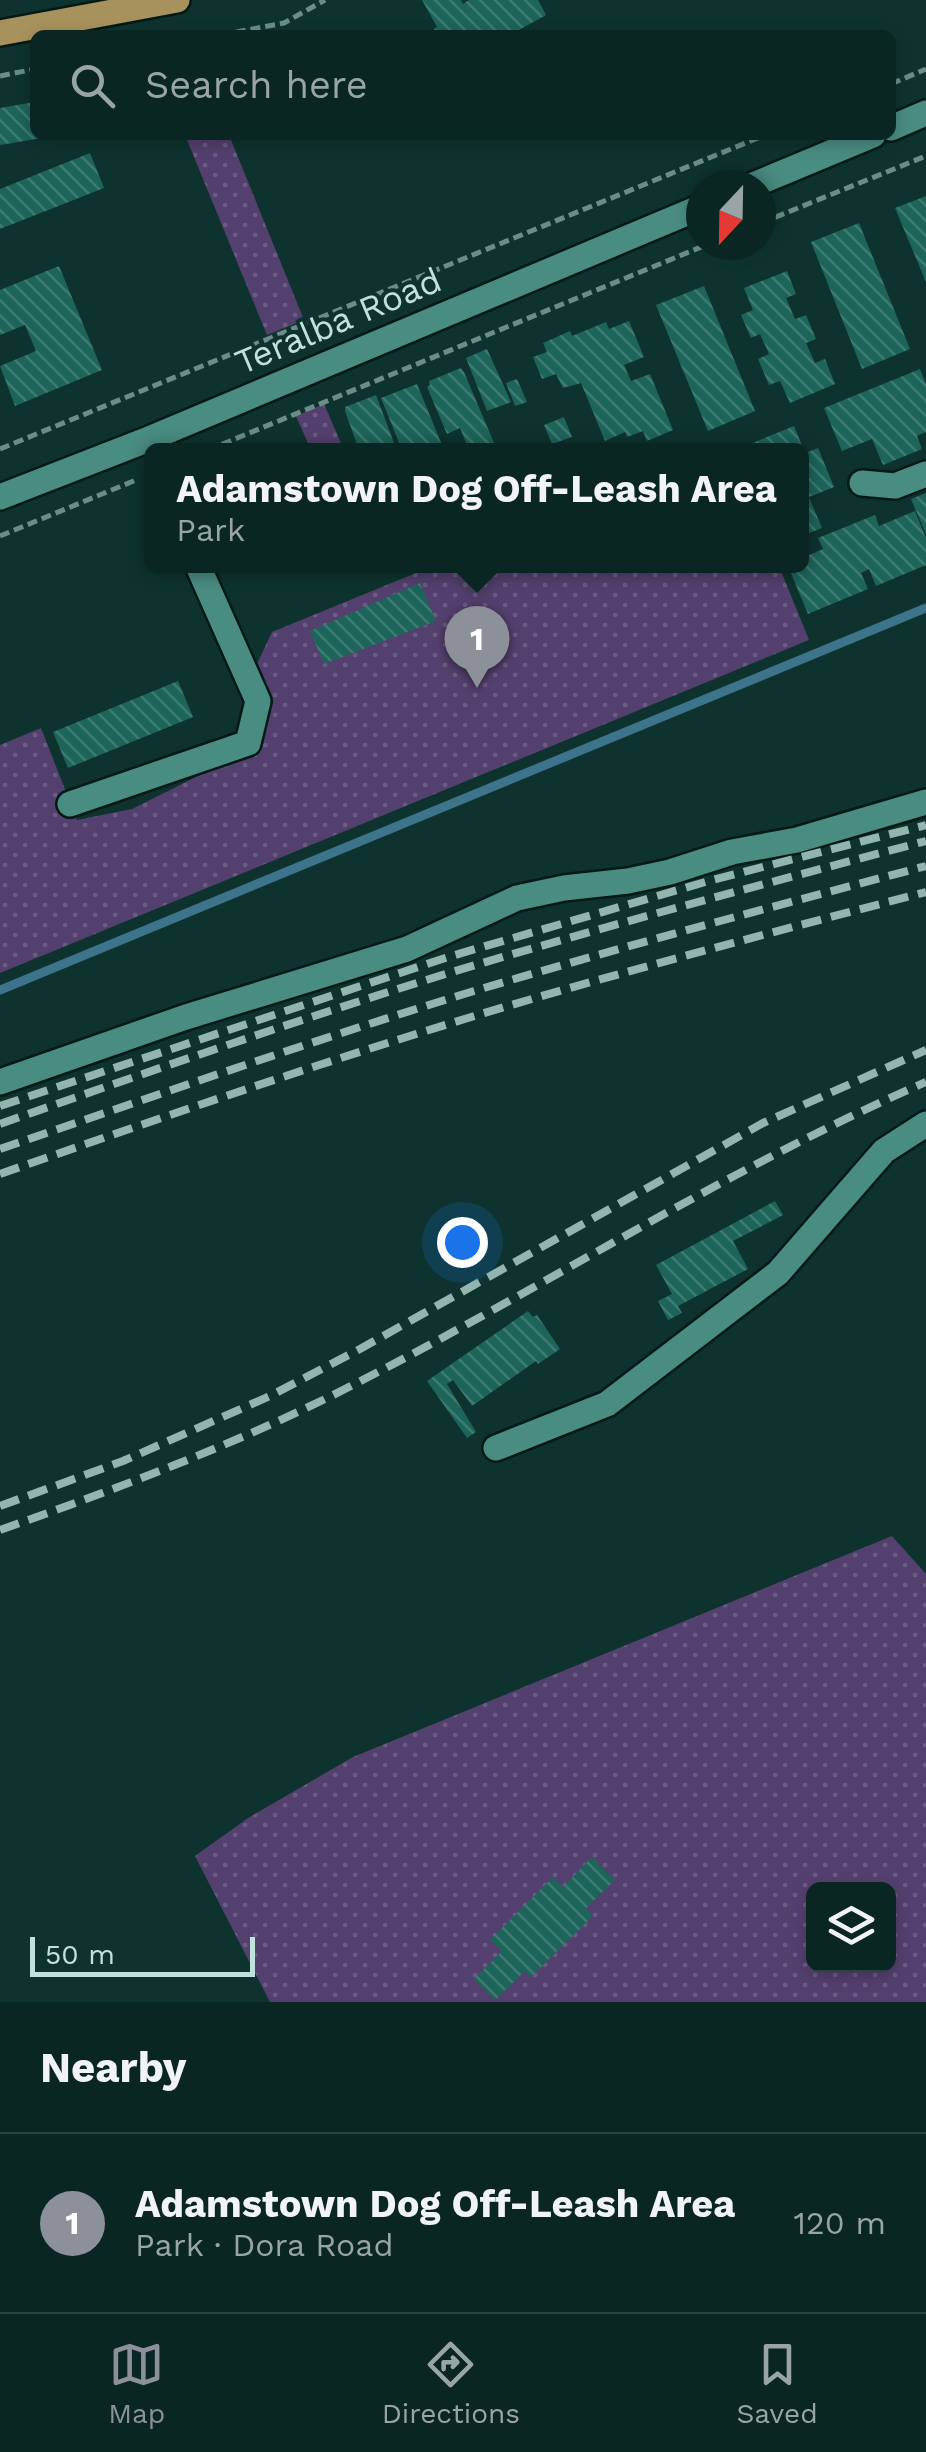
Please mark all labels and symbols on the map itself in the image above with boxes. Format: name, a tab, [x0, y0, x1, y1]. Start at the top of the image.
north arrow	[686, 170, 776, 260]
street label: Teralba Road	[228, 259, 448, 383]
pin: 1	[444, 606, 510, 688]
your location	[437, 1217, 488, 1268]
scale bar	[30, 1932, 255, 1976]

